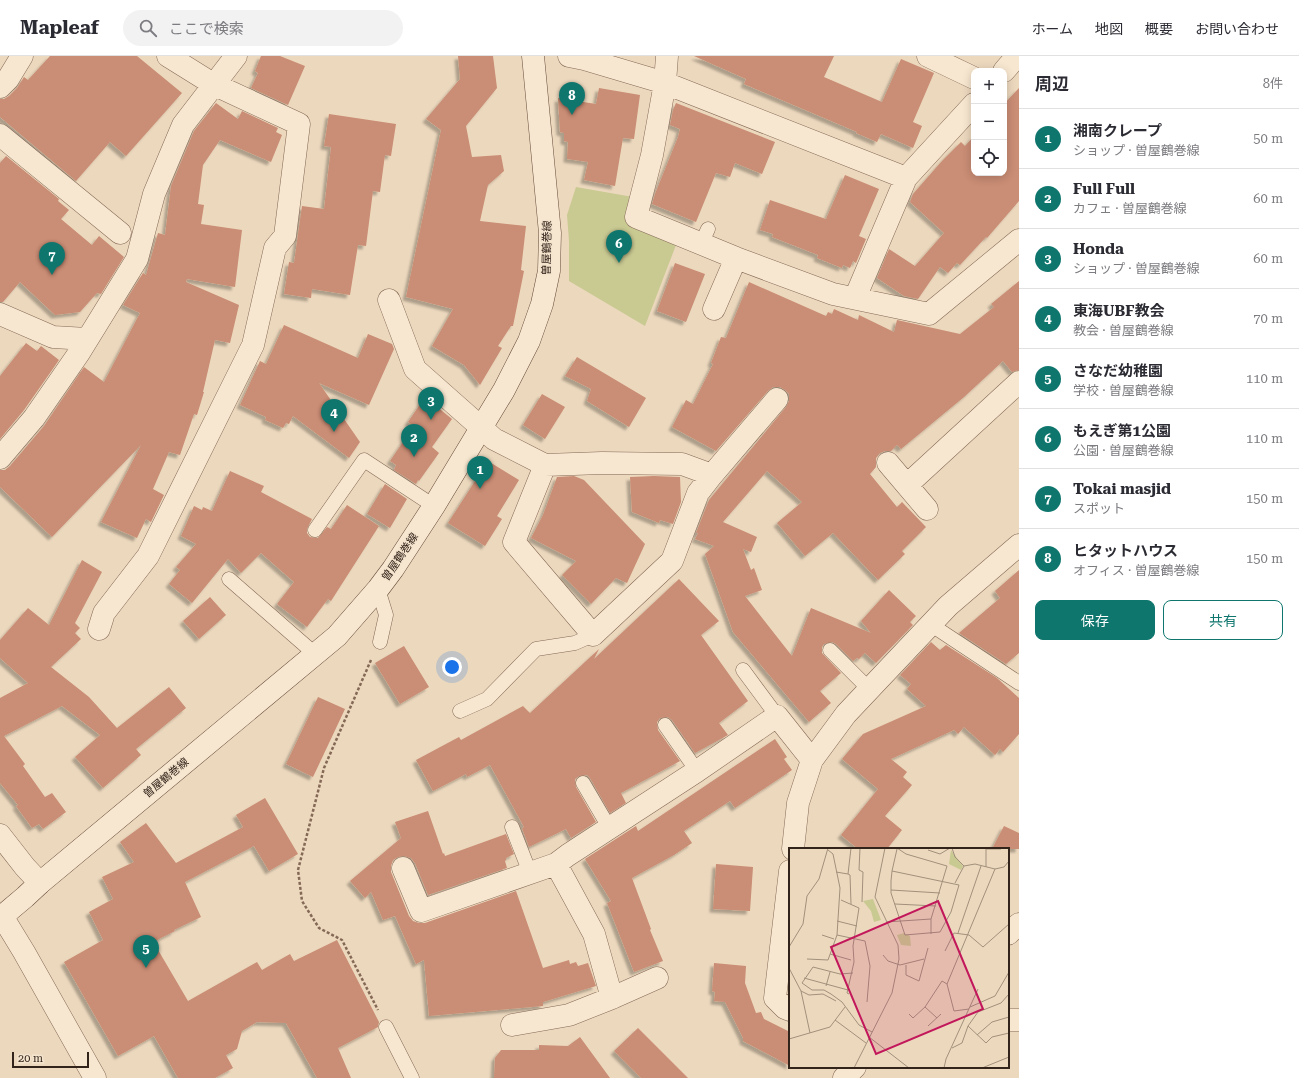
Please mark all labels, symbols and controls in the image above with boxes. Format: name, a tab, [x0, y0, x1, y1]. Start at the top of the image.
search box	[123, 10, 403, 46]
text: Mapleaf	[20, 16, 99, 39]
icon: search	[137, 17, 159, 39]
text: ここで検索	[169, 20, 244, 38]
text: ホーム	[1031, 21, 1073, 37]
text: 地図	[1095, 21, 1123, 37]
text: 概要	[1145, 21, 1173, 37]
text: お問い合わせ	[1195, 21, 1279, 37]
map controls	[971, 68, 1007, 176]
button: +	[971, 68, 1007, 104]
text: 周辺	[1035, 74, 1069, 94]
text: 8件	[1263, 76, 1283, 91]
pin: 8	[559, 82, 585, 115]
button: −	[971, 104, 1007, 140]
text: 湘南クレープ	[1073, 122, 1162, 140]
text: 1	[1044, 131, 1052, 146]
text: 50 m	[1253, 131, 1283, 146]
button: locate	[971, 140, 1007, 176]
text: ショップ · 曽屋鶴巻線	[1073, 143, 1200, 158]
text: Full Full	[1073, 180, 1135, 198]
text: 2	[1044, 191, 1052, 206]
text: 60 m	[1253, 191, 1283, 206]
text: カフェ · 曽屋鶴巻線	[1073, 201, 1187, 216]
street label: 曽屋鶴巻線	[540, 220, 554, 276]
pin: 6	[606, 230, 632, 263]
text: Honda	[1073, 240, 1124, 258]
pin: 7	[39, 242, 65, 275]
text: 3	[1044, 251, 1052, 266]
text: 60 m	[1253, 251, 1283, 266]
text: ショップ · 曽屋鶴巻線	[1073, 261, 1200, 276]
text: 東海UBF教会	[1073, 302, 1165, 320]
text: 4	[1044, 311, 1052, 326]
text: 70 m	[1253, 311, 1283, 326]
text: 教会 · 曽屋鶴巻線	[1073, 323, 1174, 338]
text: さなだ幼稚園	[1073, 362, 1163, 380]
text: 5	[1044, 371, 1052, 386]
text: 110 m	[1246, 371, 1283, 386]
text: 学校 · 曽屋鶴巻線	[1073, 383, 1174, 398]
pin: 3	[418, 387, 444, 420]
pin: 4	[321, 399, 347, 432]
text: もえぎ第1公園	[1073, 422, 1171, 440]
pin: 2	[401, 424, 427, 457]
text: 6	[1044, 431, 1052, 446]
text: 110 m	[1246, 431, 1283, 446]
text: 公園 · 曽屋鶴巻線	[1073, 443, 1174, 458]
pin: 1	[467, 456, 493, 489]
text: Tokai masjid	[1073, 480, 1171, 498]
text: 7	[1044, 491, 1052, 506]
text: 150 m	[1246, 491, 1283, 506]
text: スポット	[1073, 501, 1125, 516]
street label: 曽屋鶴巻線	[379, 531, 421, 583]
text: ヒタットハウス	[1073, 542, 1178, 560]
text: 8	[1044, 551, 1052, 566]
text: 150 m	[1246, 551, 1283, 566]
text: オフィス · 曽屋鶴巻線	[1073, 563, 1200, 578]
button: 保存	[1035, 600, 1155, 640]
button: 共有	[1163, 600, 1283, 640]
your location	[442, 657, 462, 677]
street label: 曽屋鶴巻線	[141, 755, 191, 801]
inset map	[789, 848, 1009, 1068]
pin: 5	[133, 935, 159, 968]
scale bar	[12, 1050, 89, 1069]
text: 20 m	[18, 1052, 43, 1065]

